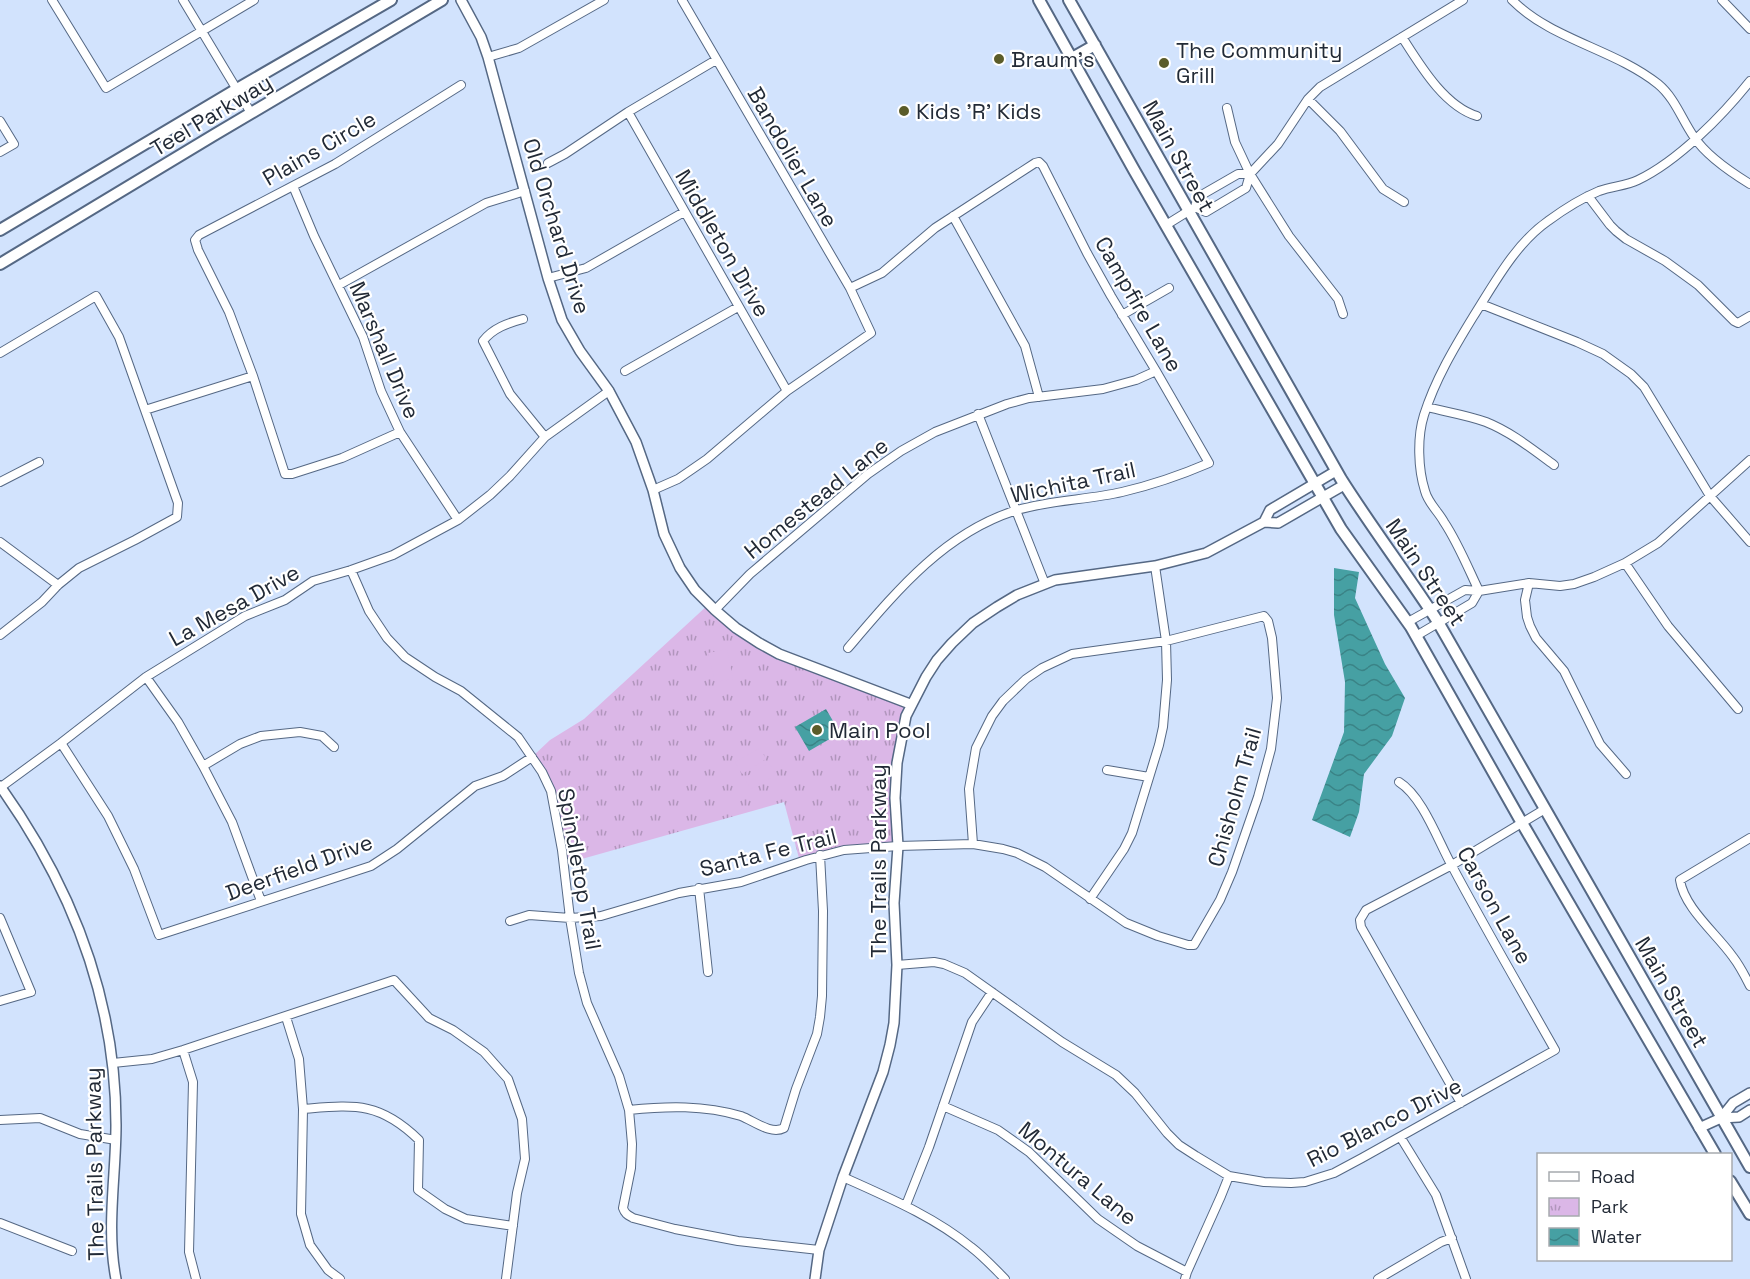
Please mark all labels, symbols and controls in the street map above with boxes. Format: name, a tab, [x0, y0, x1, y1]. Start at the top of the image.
place label: The Community Grill	[1176, 36, 1342, 89]
place label: Braum's	[1011, 45, 1095, 73]
marker: Braum's	[992, 52, 1006, 66]
marker: The Community Grill	[1157, 56, 1171, 70]
street label: Teel Parkway	[145, 68, 277, 162]
street label: Bandolier Lane	[742, 82, 844, 232]
street label: Main Street	[1137, 95, 1221, 217]
place label: Kids 'R' Kids	[916, 97, 1041, 125]
street label: Plains Circle	[257, 104, 381, 192]
marker: Kids 'R' Kids	[897, 104, 911, 118]
street label: Old Orchard Drive	[517, 135, 597, 317]
street label: Middleton Drive	[669, 164, 777, 322]
street label: Campfire Lane	[1089, 231, 1189, 377]
street label: Marshall Drive	[343, 277, 427, 423]
street label: Homestead Lane	[738, 431, 894, 565]
street label: Wichita Trail	[1008, 455, 1138, 509]
street label: Main Street	[1380, 513, 1472, 631]
street label: La Mesa Drive	[164, 558, 304, 652]
place label: Main Pool	[829, 716, 931, 744]
marker: Main Pool	[810, 723, 824, 737]
street label: Chisholm Trail	[1201, 724, 1267, 870]
street label: The Trails Parkway	[864, 764, 892, 958]
street label: Spindletop Trail	[552, 786, 608, 952]
street label: Santa Fe Trail	[697, 821, 839, 883]
street label: Deerfield Drive	[222, 827, 376, 907]
street label: Carson Lane	[1451, 841, 1539, 969]
street label: Main Street	[1629, 932, 1715, 1052]
street label: The Trails Parkway	[78, 1067, 110, 1261]
street label: Rio Blanco Drive	[1302, 1071, 1466, 1173]
street label: Montura Lane	[1013, 1115, 1143, 1231]
legend	[1537, 1153, 1732, 1261]
text: Road	[1591, 1165, 1635, 1188]
text: Park	[1591, 1195, 1629, 1218]
text: Water	[1591, 1225, 1642, 1248]

